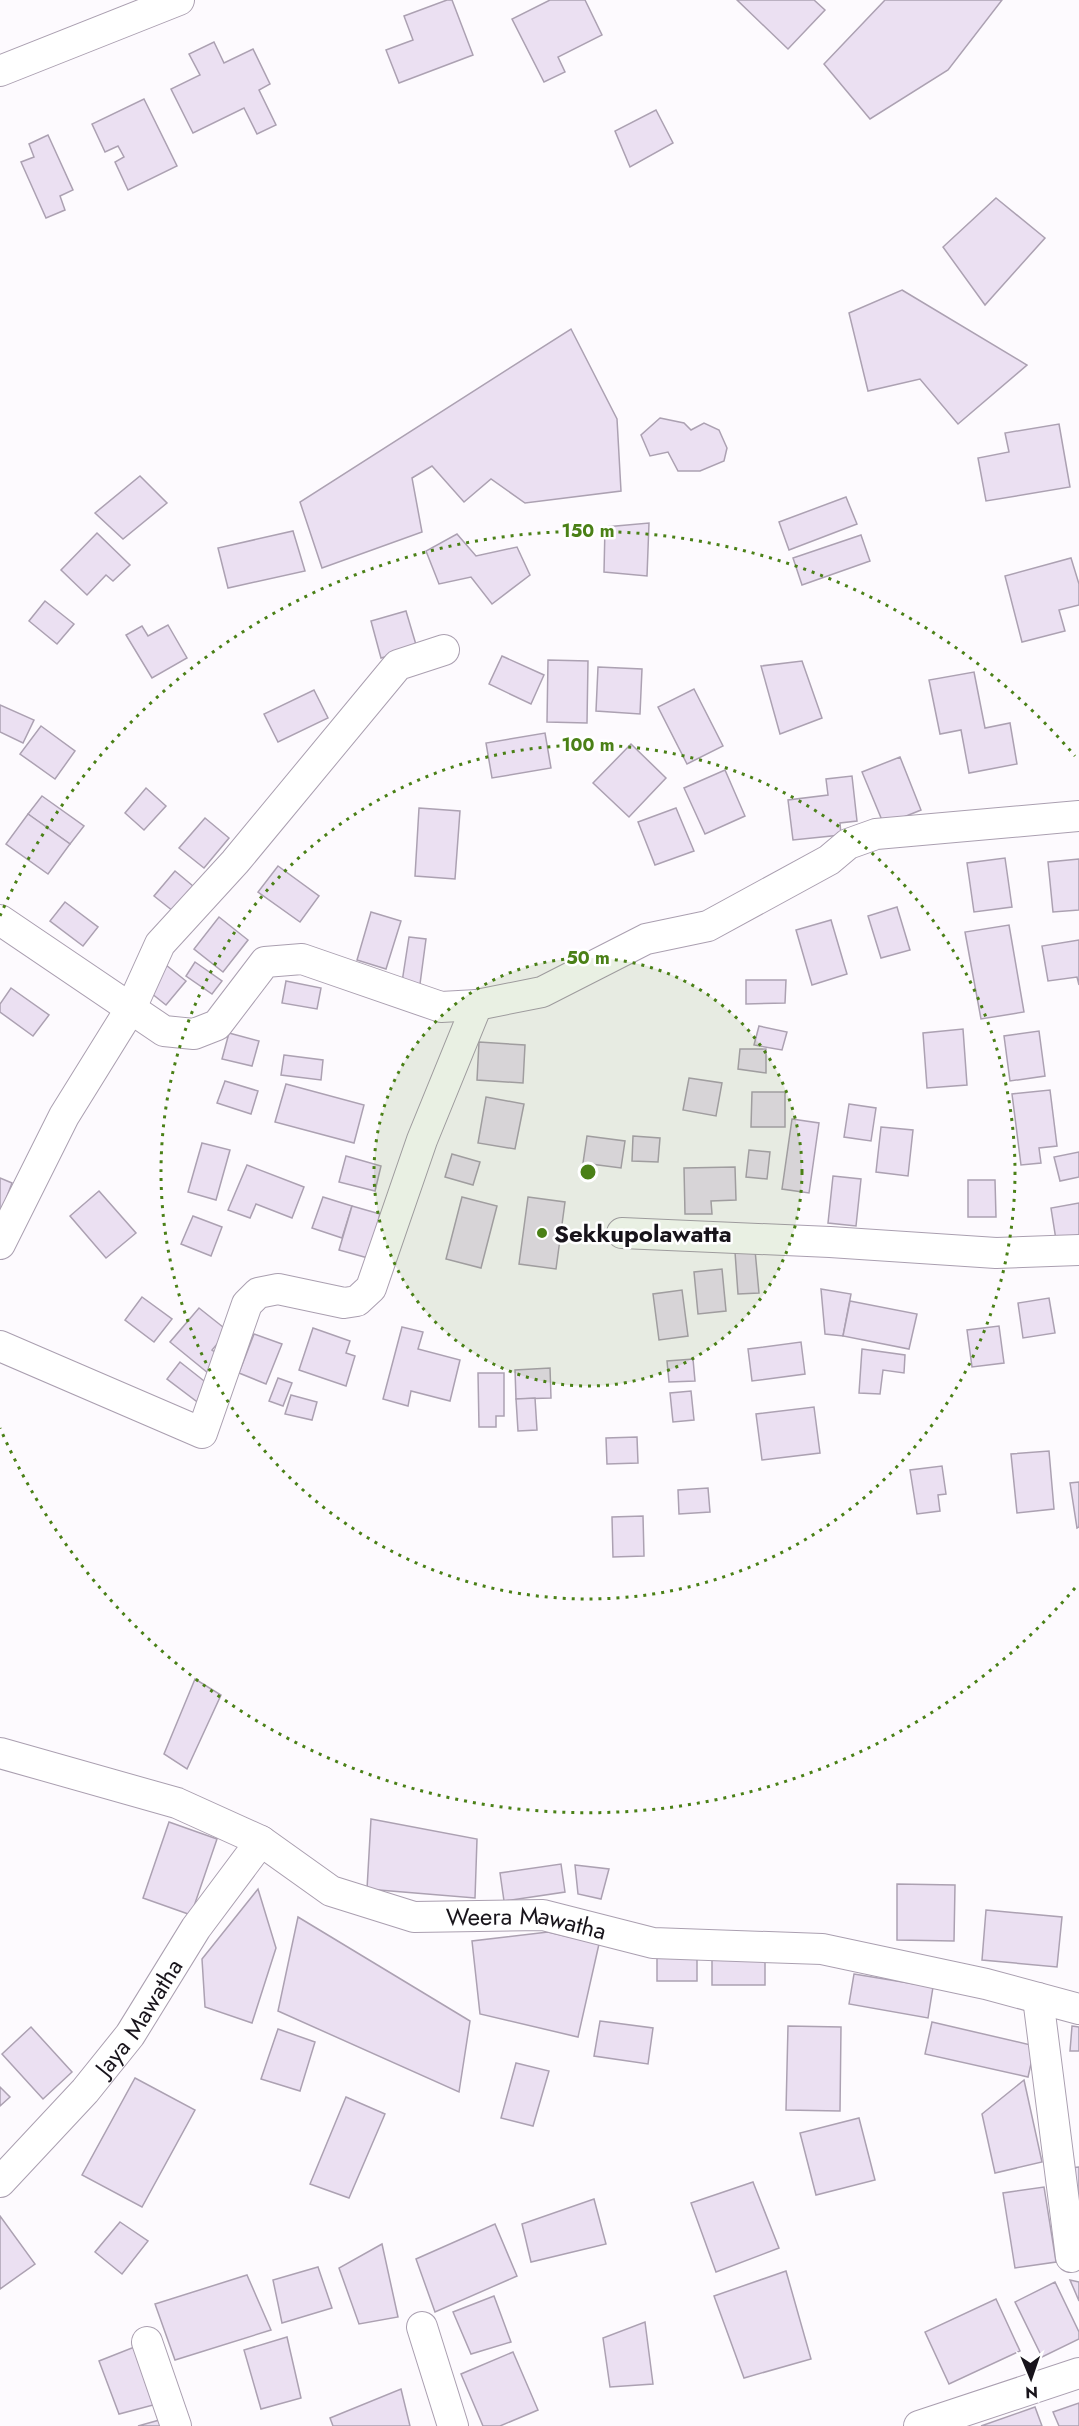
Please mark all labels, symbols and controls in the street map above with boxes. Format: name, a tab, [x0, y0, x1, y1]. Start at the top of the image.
text: 150 m	[562, 518, 614, 544]
text: 100 m	[561, 732, 615, 758]
text: 50 m	[566, 945, 610, 971]
centre of rings	[578, 1162, 598, 1182]
place label: Sekkupolawatta	[554, 1216, 732, 1251]
marker: Sekkupolawatta	[535, 1226, 549, 1240]
street label: Weera Mawatha	[445, 1897, 610, 1948]
street label: Jaya Mawatha	[84, 1952, 191, 2086]
north arrow	[1001, 2348, 1061, 2408]
text: N	[1025, 2381, 1038, 2404]

